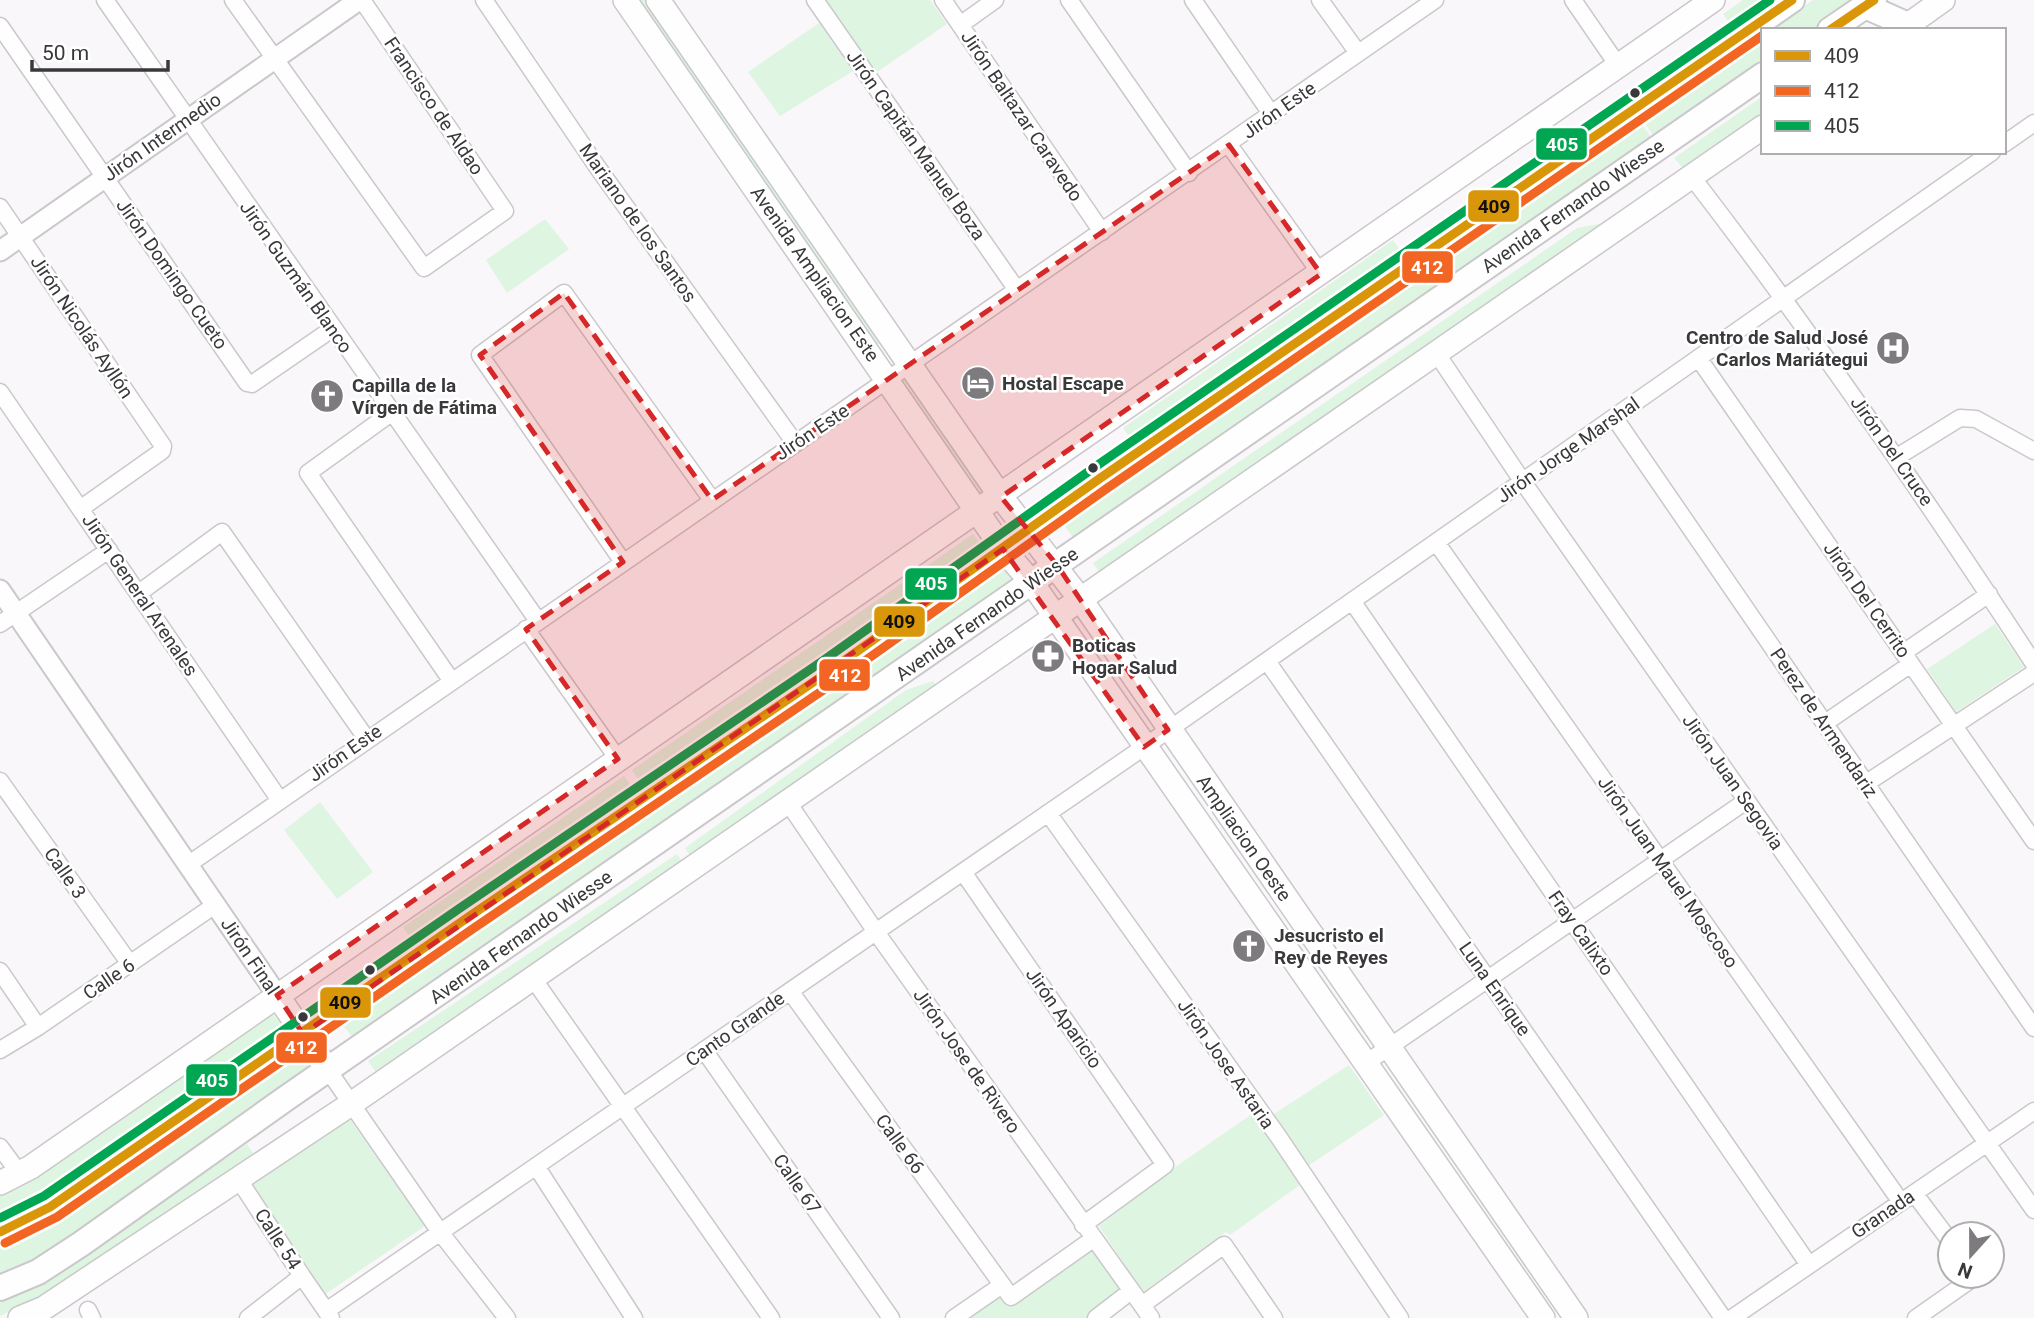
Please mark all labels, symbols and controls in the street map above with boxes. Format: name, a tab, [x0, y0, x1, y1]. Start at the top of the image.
street label: Jirón Baltazar Caravedo	[956, 26, 1088, 206]
scale bar	[32, 28, 168, 72]
legend	[1761, 28, 2006, 154]
street label: Francisco de Aldao	[379, 33, 489, 179]
text: 50 m	[42, 41, 89, 65]
text: 409	[1824, 44, 1859, 68]
street label: Jirón Capitán Manuel Boza	[842, 46, 990, 244]
street label: Jirón Este	[1238, 76, 1320, 144]
text: 412	[1824, 79, 1860, 103]
unlabelled marker	[1628, 86, 1642, 100]
street label: Jirón Intermedio	[99, 88, 225, 186]
text: 405	[1824, 114, 1859, 138]
line badge: 405	[1535, 127, 1588, 161]
text: 405	[1546, 133, 1578, 156]
street label: Avenida Fernando Wiesse	[1477, 134, 1669, 278]
street label: Mariano de los Santos	[574, 139, 702, 307]
street label: Avenida Ampliacion Este	[746, 182, 884, 366]
line badge: 409	[1467, 189, 1520, 223]
street label: Jirón Domingo Cueto	[111, 194, 233, 354]
text: 409	[1478, 195, 1510, 218]
street label: Jirón Guzmán Blanco	[235, 196, 357, 358]
line badge: 412	[1401, 250, 1454, 284]
street label: Jirón Nicolás Ayllón	[26, 251, 138, 403]
text: 412	[1411, 256, 1443, 279]
place label: Centro de Salud José Carlos Mariátegui	[1686, 326, 1868, 371]
hospital icon: Centro de Salud José Carlos Mariátegui	[1874, 329, 1912, 367]
hotel icon: Hostal Escape	[959, 364, 997, 402]
place label: Hostal Escape	[1002, 372, 1124, 395]
place label: Capilla de la Vírgen de Fátima	[352, 374, 497, 419]
church icon: Capilla de la Vírgen de Fátima	[308, 377, 346, 415]
street label: Jirón Jorge Marshal	[1492, 392, 1644, 508]
street label: Jirón Del Cruce	[1846, 392, 1938, 510]
street label: Jirón Este	[771, 399, 853, 465]
unlabelled marker	[1086, 461, 1100, 475]
street label: Jirón General Arenales	[77, 509, 203, 681]
street label: Jirón Del Cerrito	[1819, 538, 1915, 662]
street label: Avenida Fernando Wiesse	[891, 542, 1083, 686]
line badge: 405	[904, 567, 958, 601]
text: 405	[915, 572, 947, 595]
line badge: 409	[873, 605, 926, 638]
text: 409	[883, 610, 915, 633]
place label: Boticas Hogar Salud	[1072, 634, 1177, 679]
pharmacy icon: Boticas Hogar Salud	[1029, 637, 1067, 675]
street label: Perez de Armendariz	[1765, 644, 1883, 802]
line badge: 412	[818, 658, 871, 692]
text: 412	[829, 664, 861, 687]
street label: Jirón Juan Segovia	[1677, 710, 1789, 854]
street label: Jirón Este	[304, 719, 386, 787]
street label: Ampliacion Oeste	[1192, 770, 1296, 906]
street label: Jirón Juan Mauel Moscoso	[1593, 771, 1743, 973]
street label: Calle 3	[39, 843, 91, 903]
street label: Avenida Fernando Wiesse	[425, 865, 617, 1009]
street label: Fray Calixto	[1543, 886, 1619, 980]
street label: Jirón Final	[216, 913, 284, 999]
place label: Jesucristo el Rey de Reyes	[1274, 924, 1388, 969]
church icon: Jesucristo el Rey de Reyes	[1230, 927, 1268, 965]
street label: Luna Enrique	[1454, 938, 1536, 1040]
street label: Calle 6	[79, 953, 139, 1005]
unlabelled marker	[363, 963, 377, 977]
street label: Jirón Aparicio	[1021, 963, 1107, 1073]
street label: Jirón Jose de Rivero	[908, 984, 1026, 1138]
line badge: 409	[319, 986, 372, 1019]
street label: Canto Grande	[681, 986, 789, 1072]
text: 409	[329, 991, 361, 1014]
street label: Jirón Jose Astaria	[1173, 995, 1279, 1133]
unlabelled marker	[296, 1010, 310, 1024]
line badge: 412	[275, 1031, 328, 1064]
text: 412	[285, 1036, 317, 1059]
line badge: 405	[185, 1063, 238, 1097]
text: 405	[196, 1069, 228, 1092]
street label: Calle 66	[871, 1110, 929, 1178]
street label: Calle 67	[768, 1150, 826, 1218]
street label: Granada	[1847, 1185, 1919, 1243]
street label: Calle 54	[250, 1204, 306, 1274]
north arrow	[1936, 1220, 2006, 1290]
text: N	[1955, 1257, 1975, 1284]

